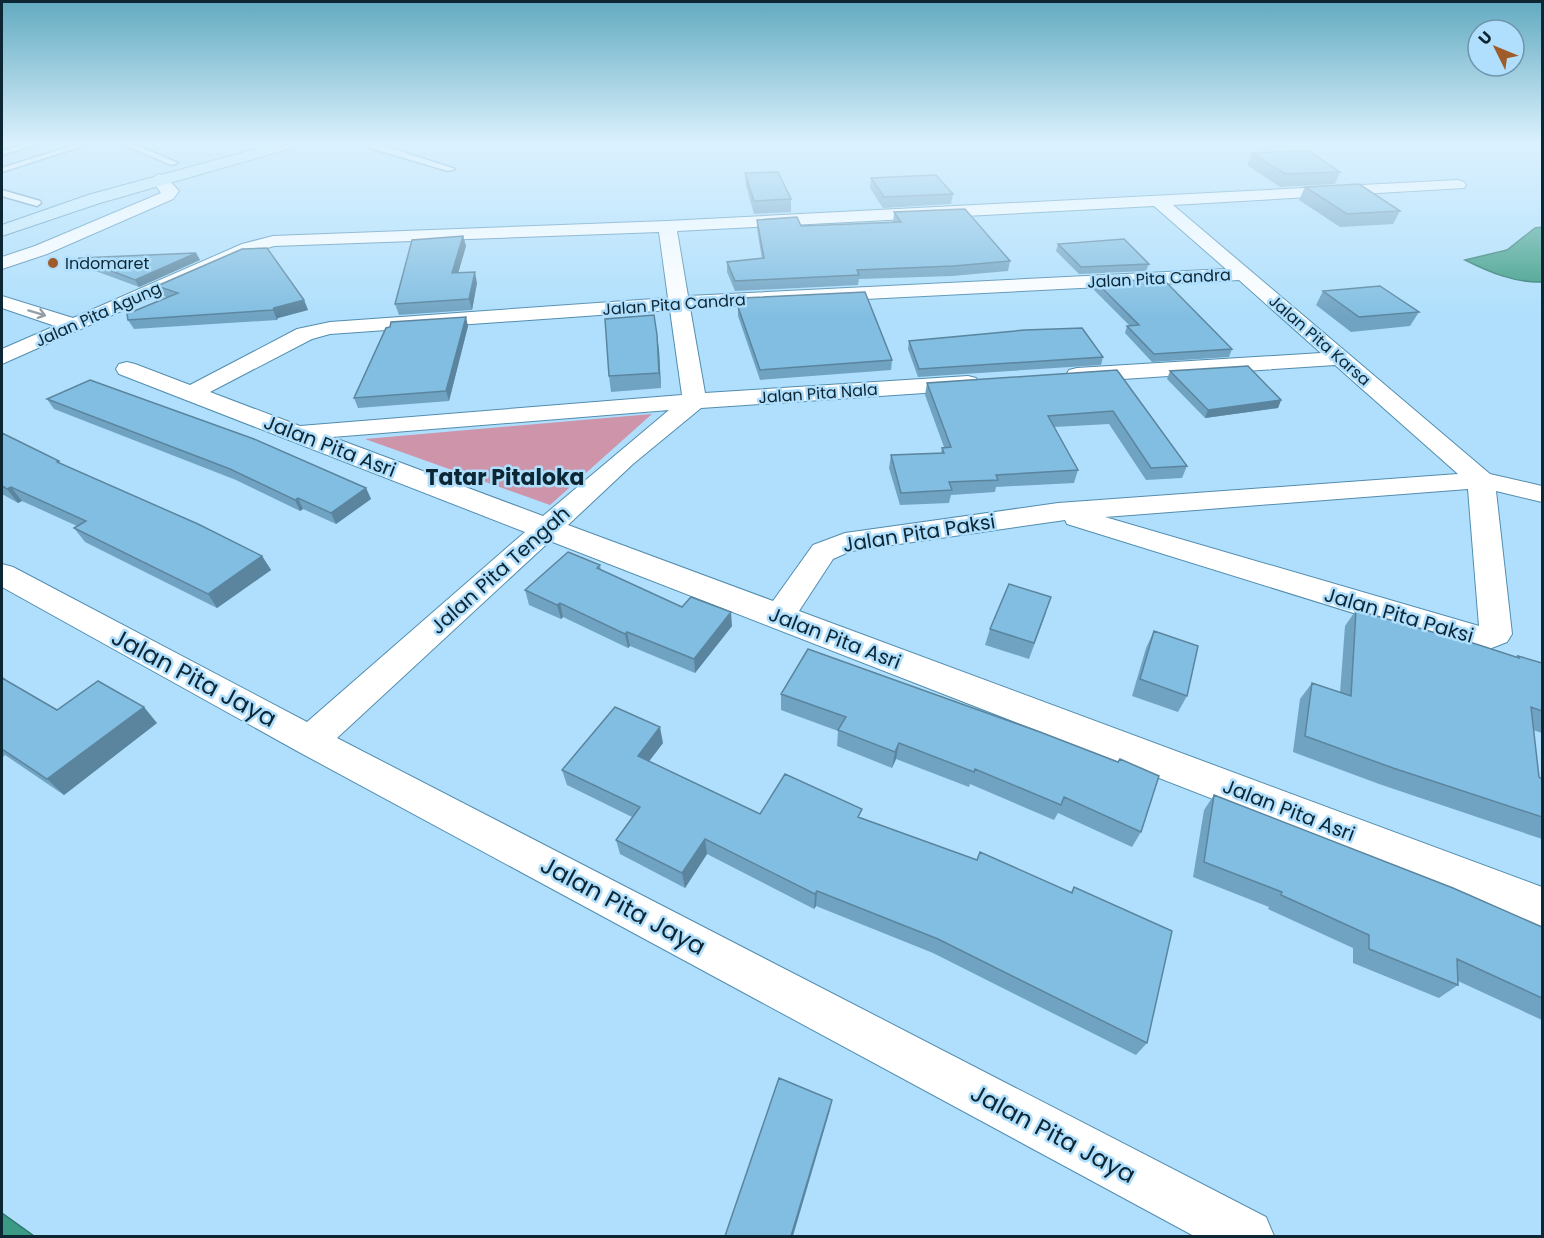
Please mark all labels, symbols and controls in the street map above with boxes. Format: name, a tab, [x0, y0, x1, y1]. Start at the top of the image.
north arrow	[1466, 18, 1526, 78]
text: U	[1473, 26, 1498, 50]
place label: Indomaret	[65, 252, 149, 275]
marker: Indomaret	[46, 256, 60, 270]
street label: Jalan Pita Candra	[1087, 263, 1231, 294]
street label: Jalan Pita Agung	[32, 276, 165, 353]
street label: Jalan Pita Candra	[602, 288, 747, 321]
street label: Jalan Pita Karsa	[1264, 290, 1376, 391]
one-way arrow	[27, 309, 46, 320]
street label: Jalan Pita Nala	[758, 378, 878, 409]
street label: Jalan Pita Asri	[260, 408, 400, 484]
district label: Tatar Pitaloka	[425, 462, 585, 493]
street label: Jalan Pita Tengah	[424, 500, 576, 640]
street label: Jalan Pita Paksi	[841, 507, 997, 559]
street label: Jalan Pita Paksi	[1321, 580, 1477, 650]
street label: Jalan Pita Asri	[765, 600, 905, 676]
street label: Jalan Pita Jaya	[106, 620, 283, 735]
street label: Jalan Pita Asri	[1219, 772, 1359, 848]
street label: Jalan Pita Jaya	[535, 848, 712, 963]
street label: Jalan Pita Jaya	[965, 1076, 1142, 1191]

